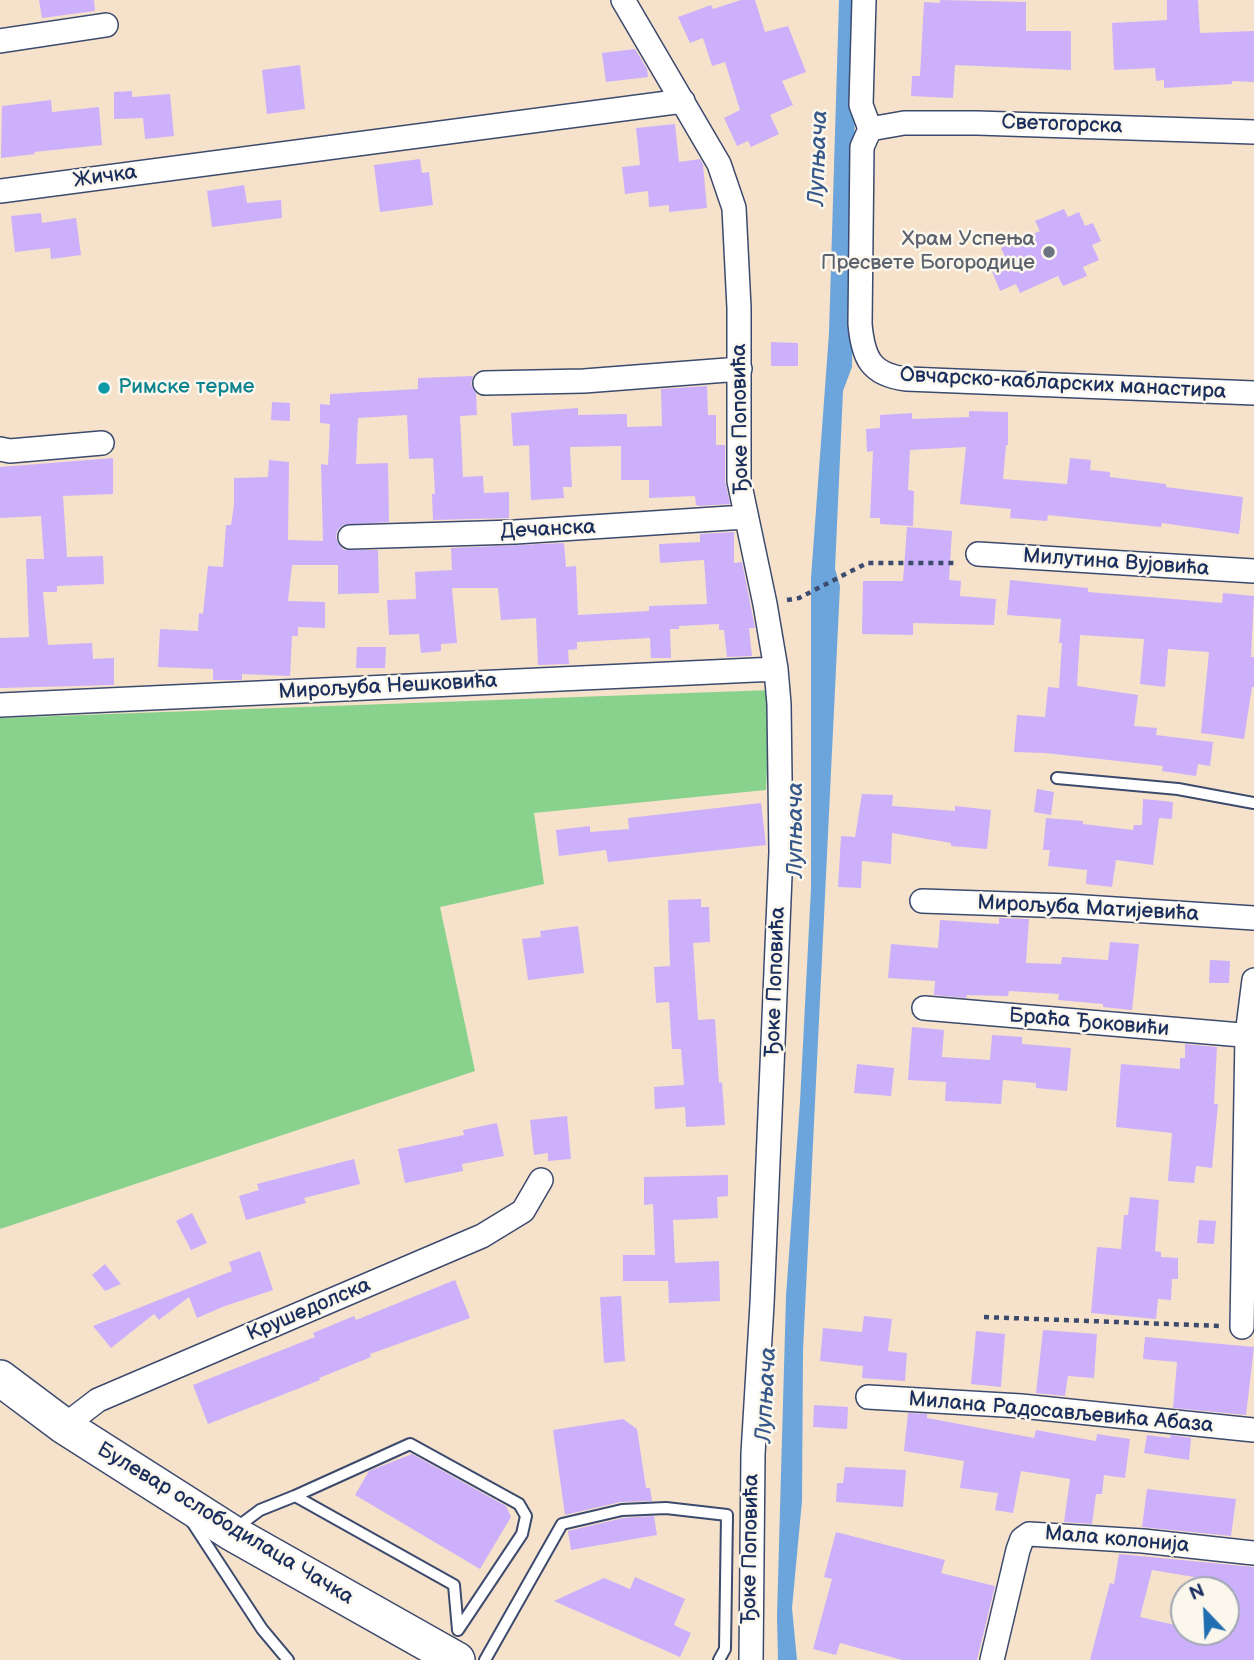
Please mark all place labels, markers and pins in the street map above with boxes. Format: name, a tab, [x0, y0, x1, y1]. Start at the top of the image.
place label: Храм Успења Пресвете Богородице	[821, 227, 1035, 277]
marker: Храм Успења Пресвете Богородице	[1041, 244, 1057, 260]
place label: Римске терме	[118, 375, 255, 401]
marker: Римске терме	[96, 380, 112, 396]

